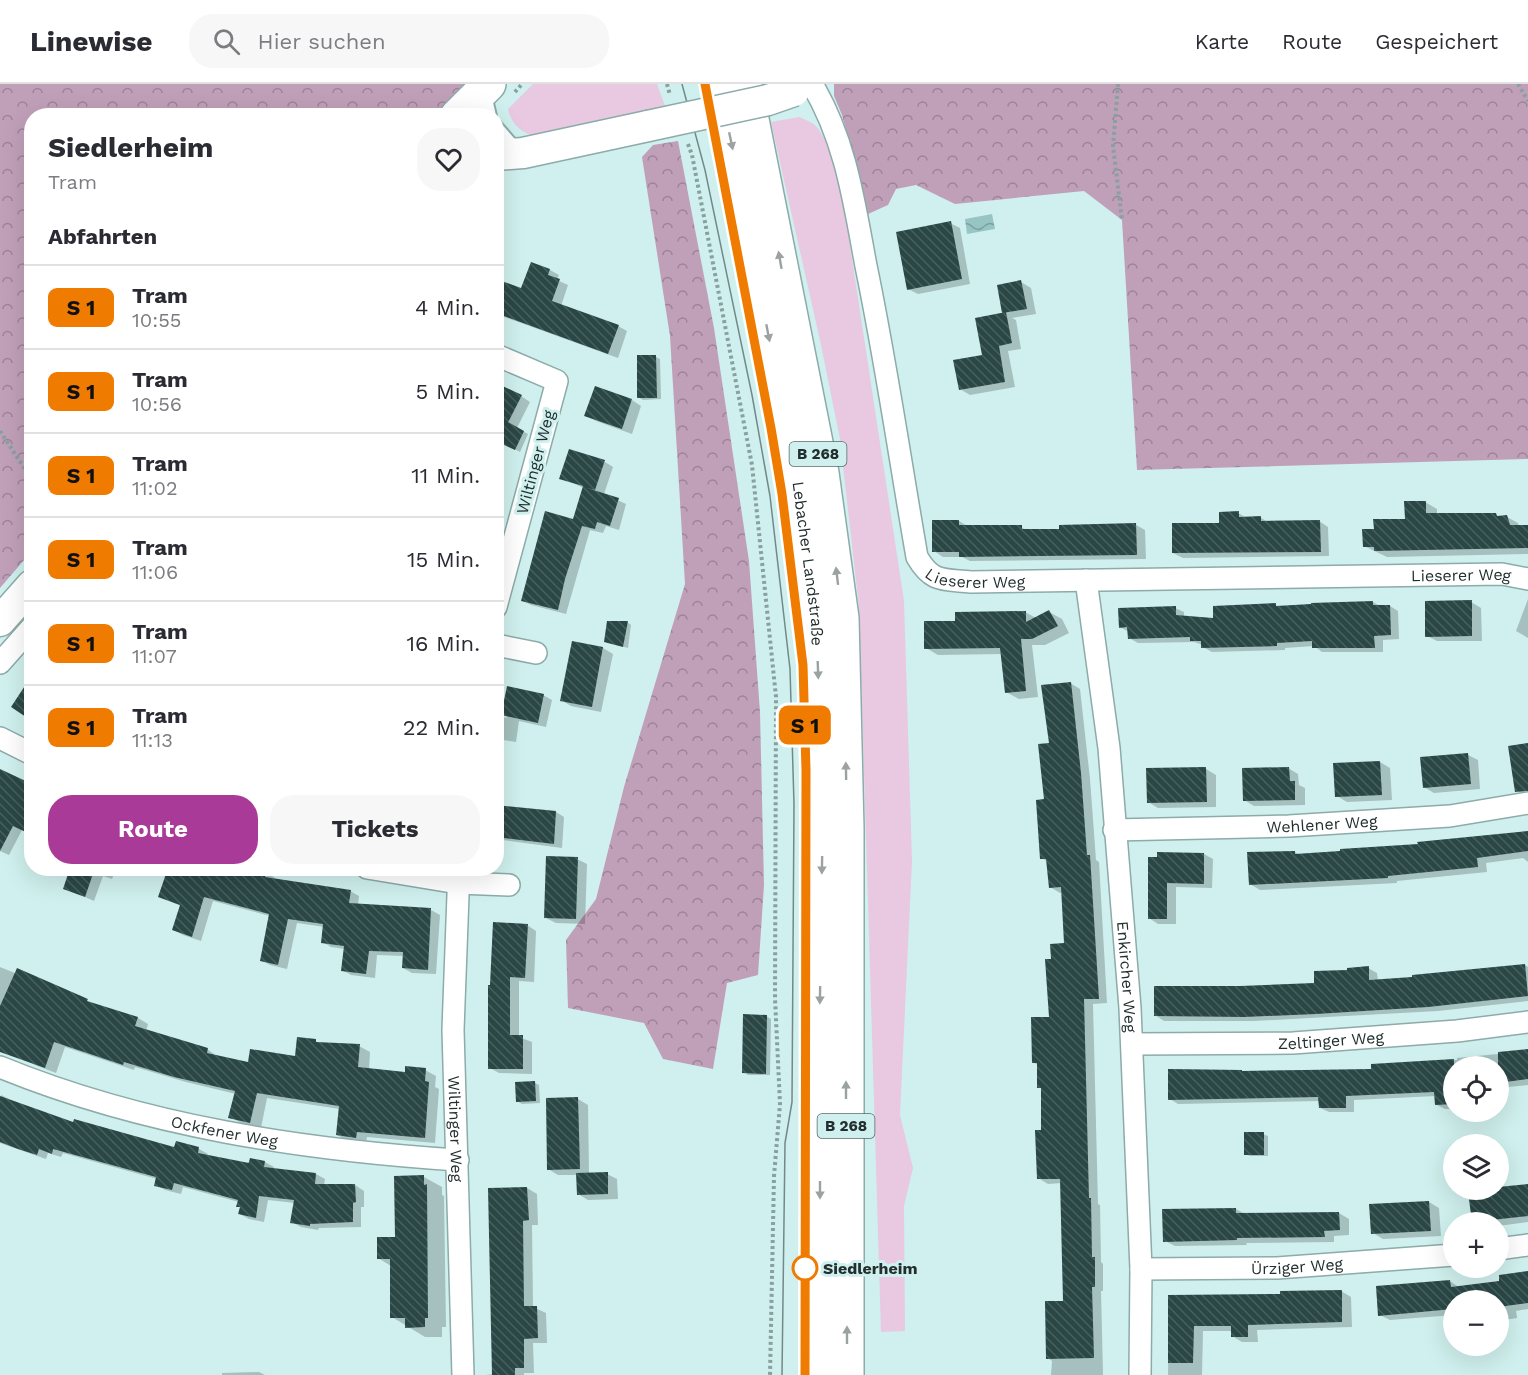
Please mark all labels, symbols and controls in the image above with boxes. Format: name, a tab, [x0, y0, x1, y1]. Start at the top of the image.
search box	[189, 14, 609, 68]
text: Linewise	[30, 25, 153, 58]
icon: search	[210, 25, 243, 58]
text: Hier suchen	[258, 29, 386, 54]
text: Karte	[1195, 29, 1249, 54]
text: Route	[1282, 29, 1342, 54]
text: Gespeichert	[1375, 29, 1498, 54]
button: heart	[417, 128, 480, 191]
text: Siedlerheim	[48, 131, 213, 164]
one-way arrow	[727, 132, 737, 151]
text: Tram	[48, 170, 97, 194]
text: Abfahrten	[48, 224, 157, 249]
one-way arrow	[775, 251, 784, 270]
text: Tram	[132, 283, 188, 308]
text: S 1	[67, 295, 95, 320]
text: 4 Min.	[415, 295, 480, 320]
text: 10:55	[132, 308, 181, 332]
one-way arrow	[764, 324, 773, 343]
text: Tram	[132, 367, 188, 392]
text: S 1	[67, 379, 95, 404]
text: 5 Min.	[416, 379, 480, 404]
text: 10:56	[132, 392, 182, 416]
street label: Wiltinger Weg	[513, 408, 559, 516]
road number: B 268	[790, 442, 846, 466]
text: Tram	[132, 451, 188, 476]
text: S 1	[67, 463, 95, 488]
text: 11 Min.	[411, 463, 480, 488]
text: 11:02	[132, 476, 178, 500]
street label: Lebacher Landstraße	[788, 480, 827, 646]
text: Tram	[132, 535, 188, 560]
text: S 1	[67, 547, 95, 572]
text: 15 Min.	[407, 547, 480, 572]
text: 11:06	[132, 560, 178, 584]
street label: Lieserer Weg	[921, 564, 1026, 592]
street label: Lieserer Weg	[1411, 565, 1513, 586]
one-way arrow	[832, 567, 841, 586]
text: Tram	[132, 619, 188, 644]
text: S 1	[67, 631, 95, 656]
text: 16 Min.	[406, 631, 480, 656]
text: 11:07	[132, 644, 177, 668]
one-way arrow	[814, 661, 823, 680]
text: Tram	[132, 703, 188, 728]
line badge: S 1	[770, 706, 840, 744]
text: S 1	[791, 713, 819, 738]
text: S 1	[67, 715, 95, 740]
text: 22 Min.	[403, 715, 480, 740]
text: 11:13	[132, 728, 173, 752]
one-way arrow	[841, 761, 850, 780]
button: Route	[48, 795, 258, 864]
button: Tickets	[270, 795, 480, 864]
street label: Wehlener Weg	[1266, 812, 1378, 837]
one-way arrow	[817, 856, 827, 875]
street label: Enkircher Weg	[1113, 920, 1140, 1033]
one-way arrow	[816, 985, 825, 1004]
street label: Zeltinger Weg	[1278, 1027, 1385, 1053]
map controls	[1443, 1056, 1509, 1356]
button: locate	[1443, 1056, 1509, 1122]
street label: Wiltinger Weg	[444, 1075, 466, 1183]
one-way arrow	[841, 1081, 851, 1100]
street label: Ockfener Weg	[169, 1112, 280, 1151]
road number: B 268	[818, 1114, 874, 1138]
button: layers	[1443, 1134, 1509, 1200]
one-way arrow	[815, 1180, 825, 1199]
button: +	[1443, 1212, 1509, 1278]
street label: Ürziger Weg	[1251, 1254, 1344, 1278]
marker: Siedlerheim	[792, 1255, 818, 1281]
place label: Siedlerheim	[823, 1259, 918, 1278]
button: −	[1443, 1290, 1509, 1356]
one-way arrow	[842, 1326, 851, 1345]

